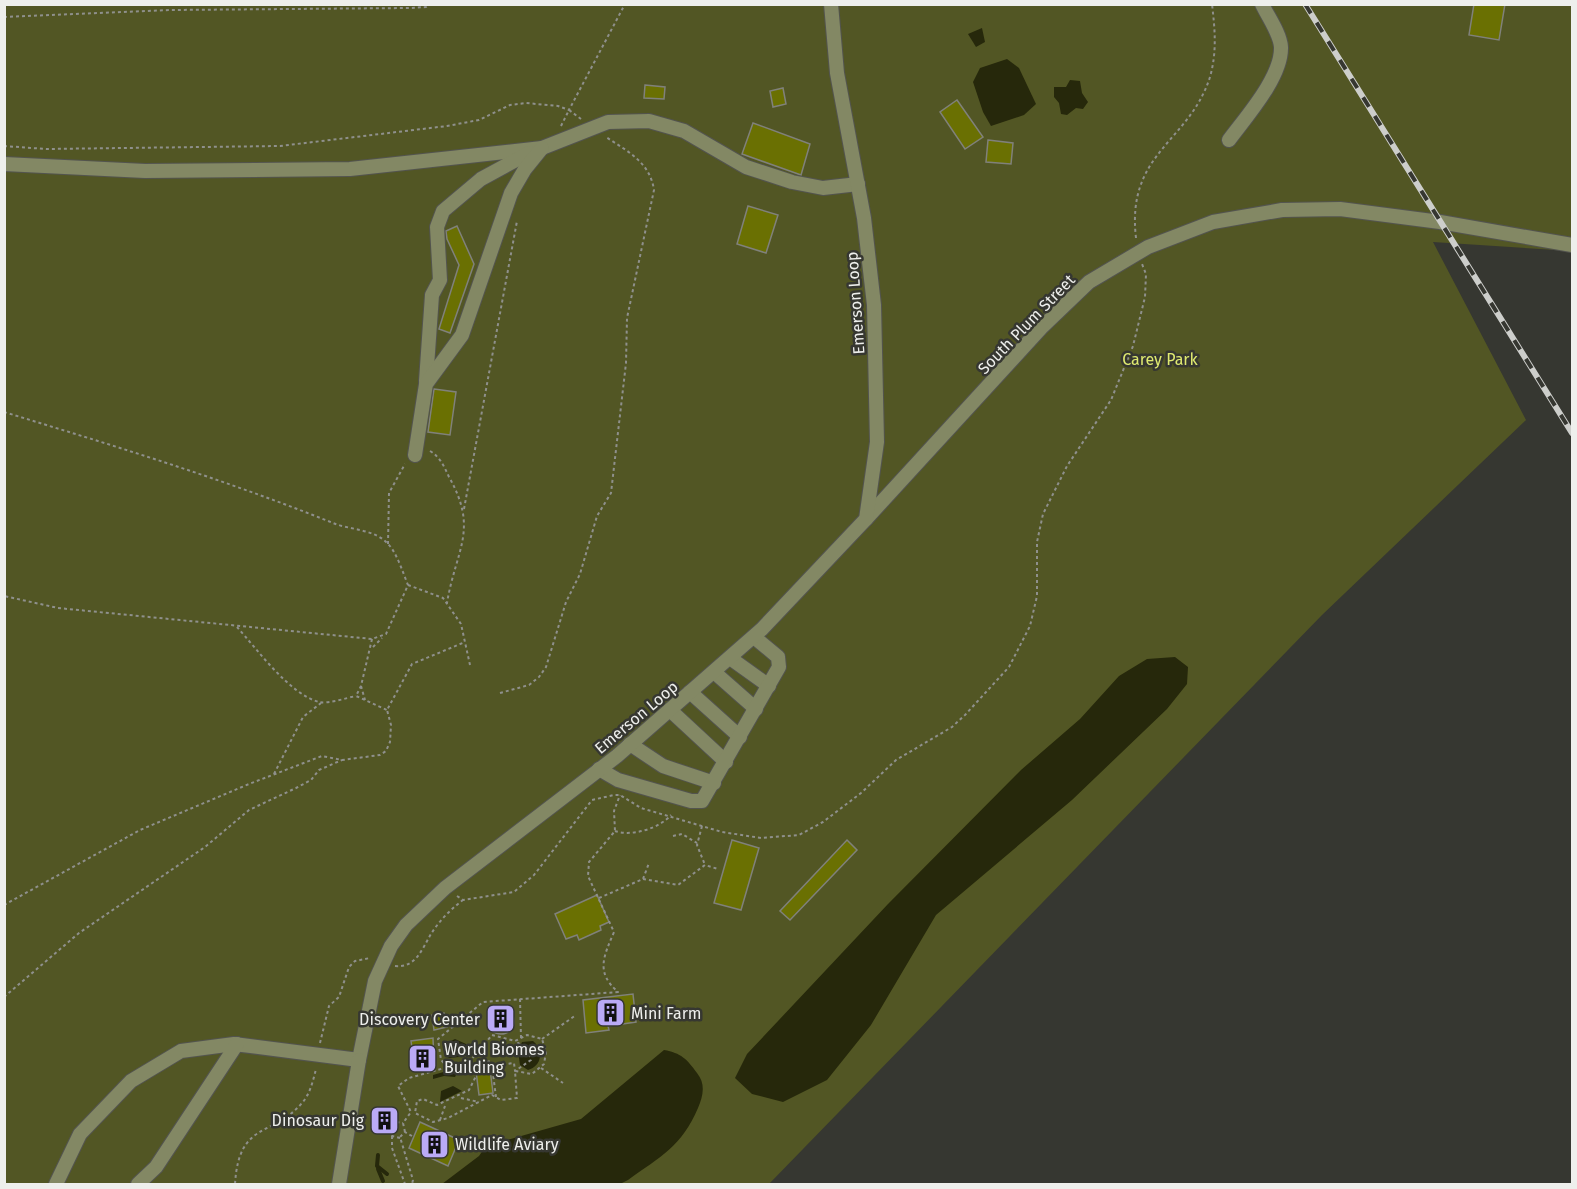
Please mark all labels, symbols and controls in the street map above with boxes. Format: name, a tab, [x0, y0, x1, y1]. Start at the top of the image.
street label: Emerson Loop	[842, 251, 869, 355]
street label: South Plum Street	[974, 270, 1079, 378]
park label: Carey Park	[1122, 350, 1199, 369]
street label: Emerson Loop	[591, 677, 682, 758]
building icon: Mini Farm	[594, 997, 626, 1029]
building icon: Discovery Center	[485, 1003, 517, 1035]
place label: Mini Farm	[631, 1004, 702, 1023]
place label: Discovery Center	[359, 1010, 481, 1029]
place label: World Biomes Building	[444, 1040, 544, 1077]
building icon: World Biomes Building	[407, 1042, 439, 1074]
building icon: Dinosaur Dig	[369, 1104, 401, 1136]
place label: Dinosaur Dig	[272, 1111, 365, 1130]
building icon: Wildlife Aviary	[418, 1128, 450, 1160]
place label: Wildlife Aviary	[455, 1135, 559, 1154]

